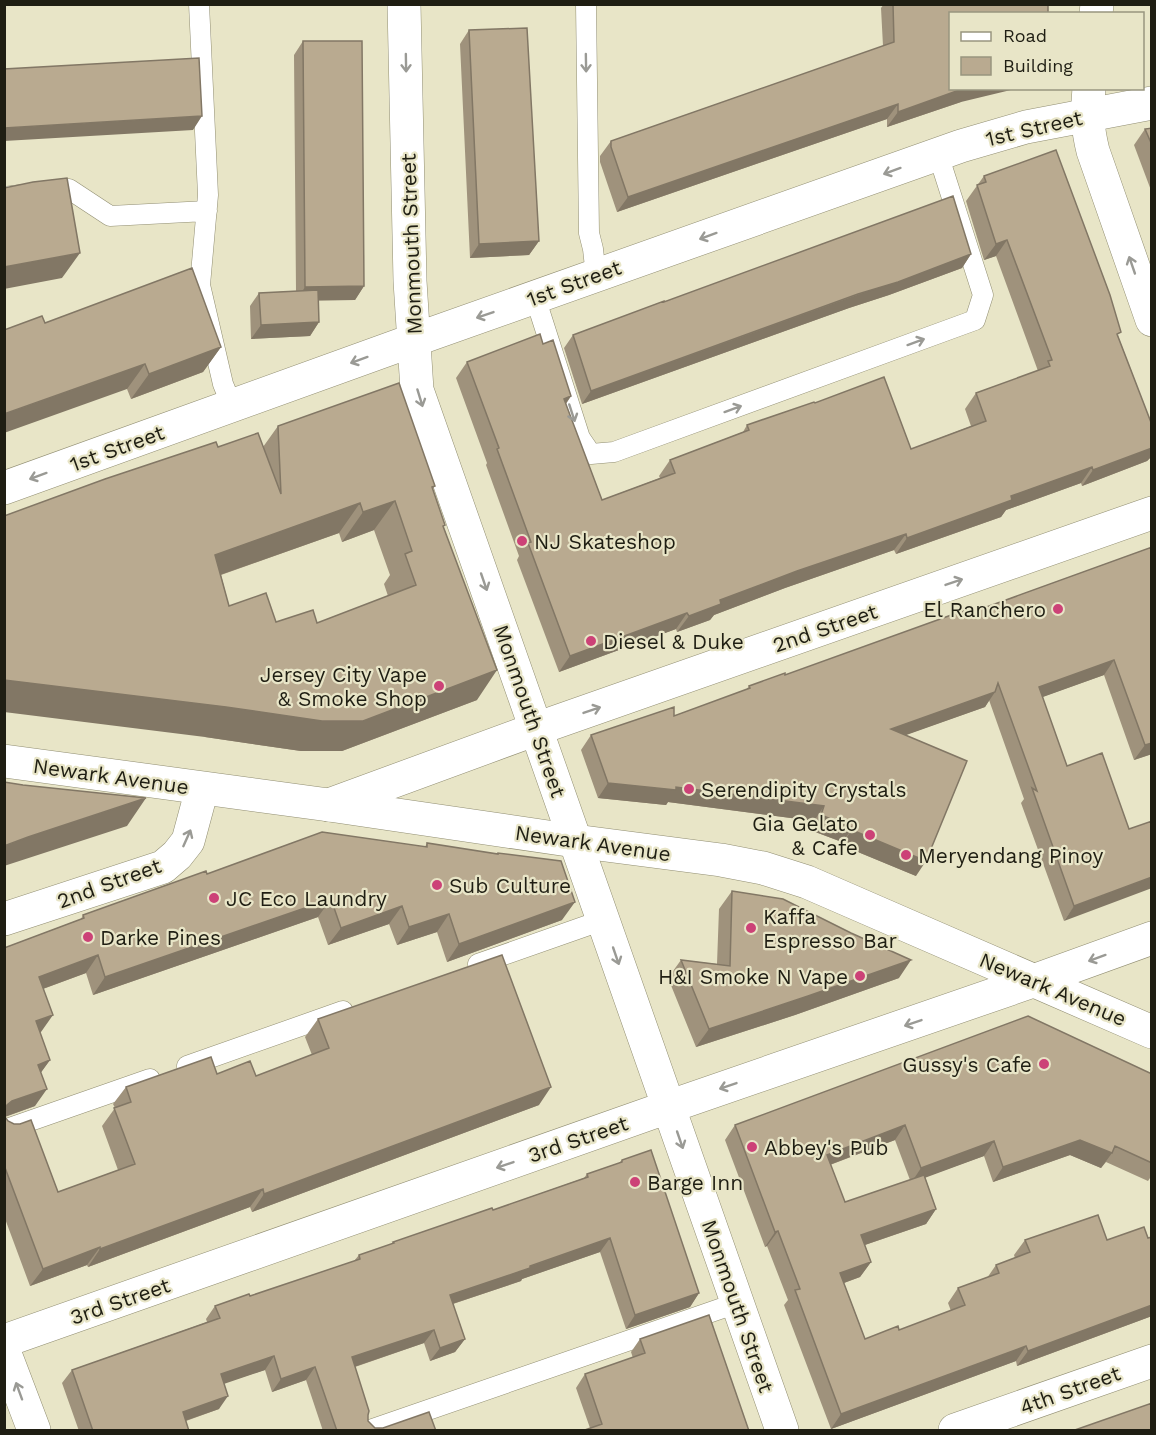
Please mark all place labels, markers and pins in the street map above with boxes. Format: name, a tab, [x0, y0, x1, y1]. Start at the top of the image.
place label: NJ Skateshop	[534, 529, 676, 554]
marker: NJ Skateshop	[515, 534, 529, 548]
place label: El Ranchero	[923, 597, 1046, 622]
marker: El Ranchero	[1051, 602, 1065, 616]
place label: Diesel & Duke	[603, 629, 744, 654]
marker: Diesel & Duke	[584, 634, 598, 648]
place label: Jersey City Vape & Smoke Shop	[260, 662, 427, 711]
marker: Jersey City Vape & Smoke Shop	[432, 679, 446, 693]
place label: Serendipity Crystals	[701, 777, 906, 802]
marker: Serendipity Crystals	[682, 782, 696, 796]
place label: Gia Gelato & Cafe	[752, 811, 858, 860]
marker: Gia Gelato & Cafe	[863, 828, 877, 842]
place label: Meryendang Pinoy	[918, 843, 1103, 868]
marker: Meryendang Pinoy	[899, 848, 913, 862]
place label: Sub Culture	[449, 873, 571, 898]
marker: Sub Culture	[430, 878, 444, 892]
place label: JC Eco Laundry	[226, 886, 387, 911]
marker: JC Eco Laundry	[207, 891, 221, 905]
place label: Kaffa Espresso Bar	[763, 904, 897, 953]
marker: Kaffa Espresso Bar	[744, 921, 758, 935]
place label: Darke Pines	[100, 925, 221, 950]
marker: Darke Pines	[81, 930, 95, 944]
place label: H&I Smoke N Vape	[658, 964, 848, 989]
marker: H&I Smoke N Vape	[853, 969, 867, 983]
place label: Gussy's Cafe	[902, 1052, 1032, 1077]
marker: Gussy's Cafe	[1037, 1057, 1051, 1071]
place label: Abbey's Pub	[764, 1135, 888, 1160]
marker: Abbey's Pub	[745, 1140, 759, 1154]
place label: Barge Inn	[647, 1170, 743, 1195]
marker: Barge Inn	[628, 1175, 642, 1189]

